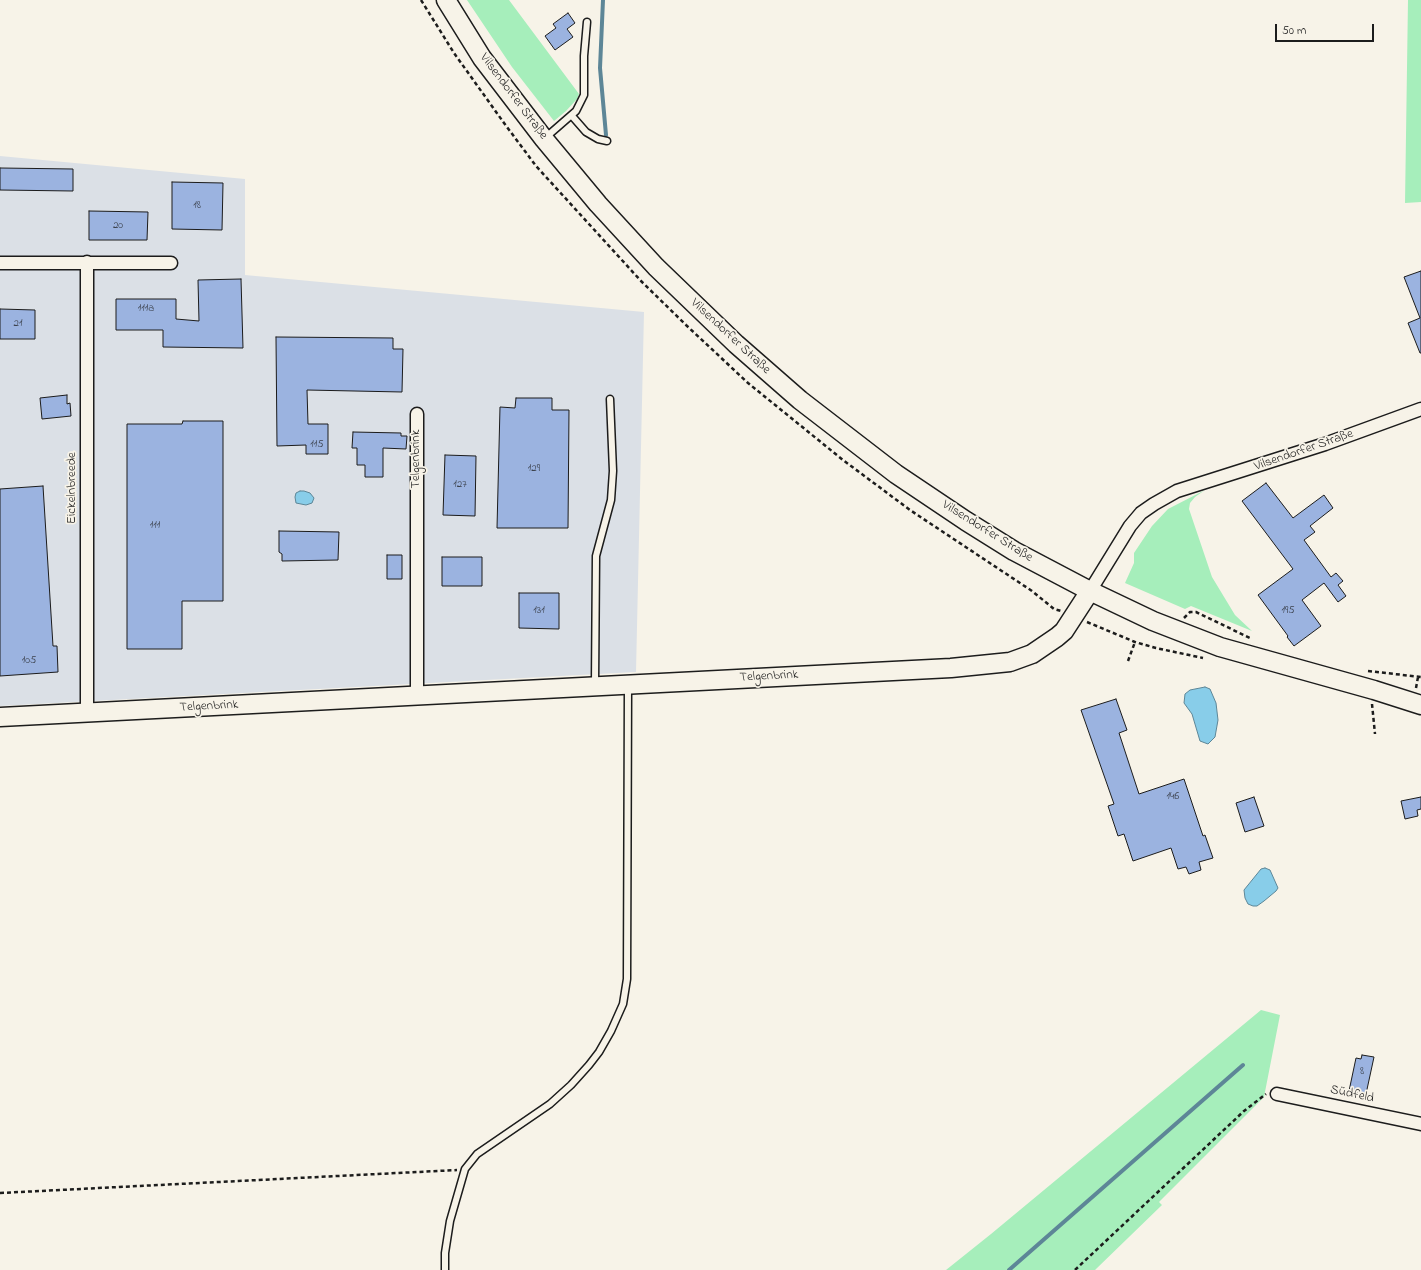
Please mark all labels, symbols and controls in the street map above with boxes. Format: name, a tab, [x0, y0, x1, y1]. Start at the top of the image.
scale bar	[1277, 16, 1376, 42]
text: 50 m	[1282, 22, 1306, 40]
street label: Vilsendorfer Straße	[476, 51, 550, 143]
house number: 18	[193, 199, 201, 213]
house number: 20	[113, 219, 123, 233]
street label: Vilsendorfer Straße	[687, 296, 773, 378]
house number: 111a	[138, 302, 154, 316]
house number: 21	[14, 317, 22, 331]
street label: Vilsendorfer Straße	[1252, 427, 1356, 475]
street label: Telgenbrink	[409, 430, 425, 488]
house number: 115	[310, 438, 324, 452]
street label: Eickelnbreede	[65, 452, 81, 524]
house number: 129	[528, 462, 540, 476]
house number: 127	[453, 478, 467, 492]
street label: Vilsendorfer Straße	[939, 498, 1035, 566]
house number: 111	[150, 519, 160, 533]
house number: 131	[533, 604, 545, 618]
house number: 195	[1281, 604, 1295, 618]
house number: 105	[22, 654, 36, 668]
street label: Telgenbrink	[739, 668, 799, 686]
street label: Telgenbrink	[179, 698, 239, 716]
house number: 146	[1167, 790, 1179, 804]
house number: 8	[1360, 1065, 1364, 1079]
street label: Südfeld	[1329, 1083, 1375, 1107]

